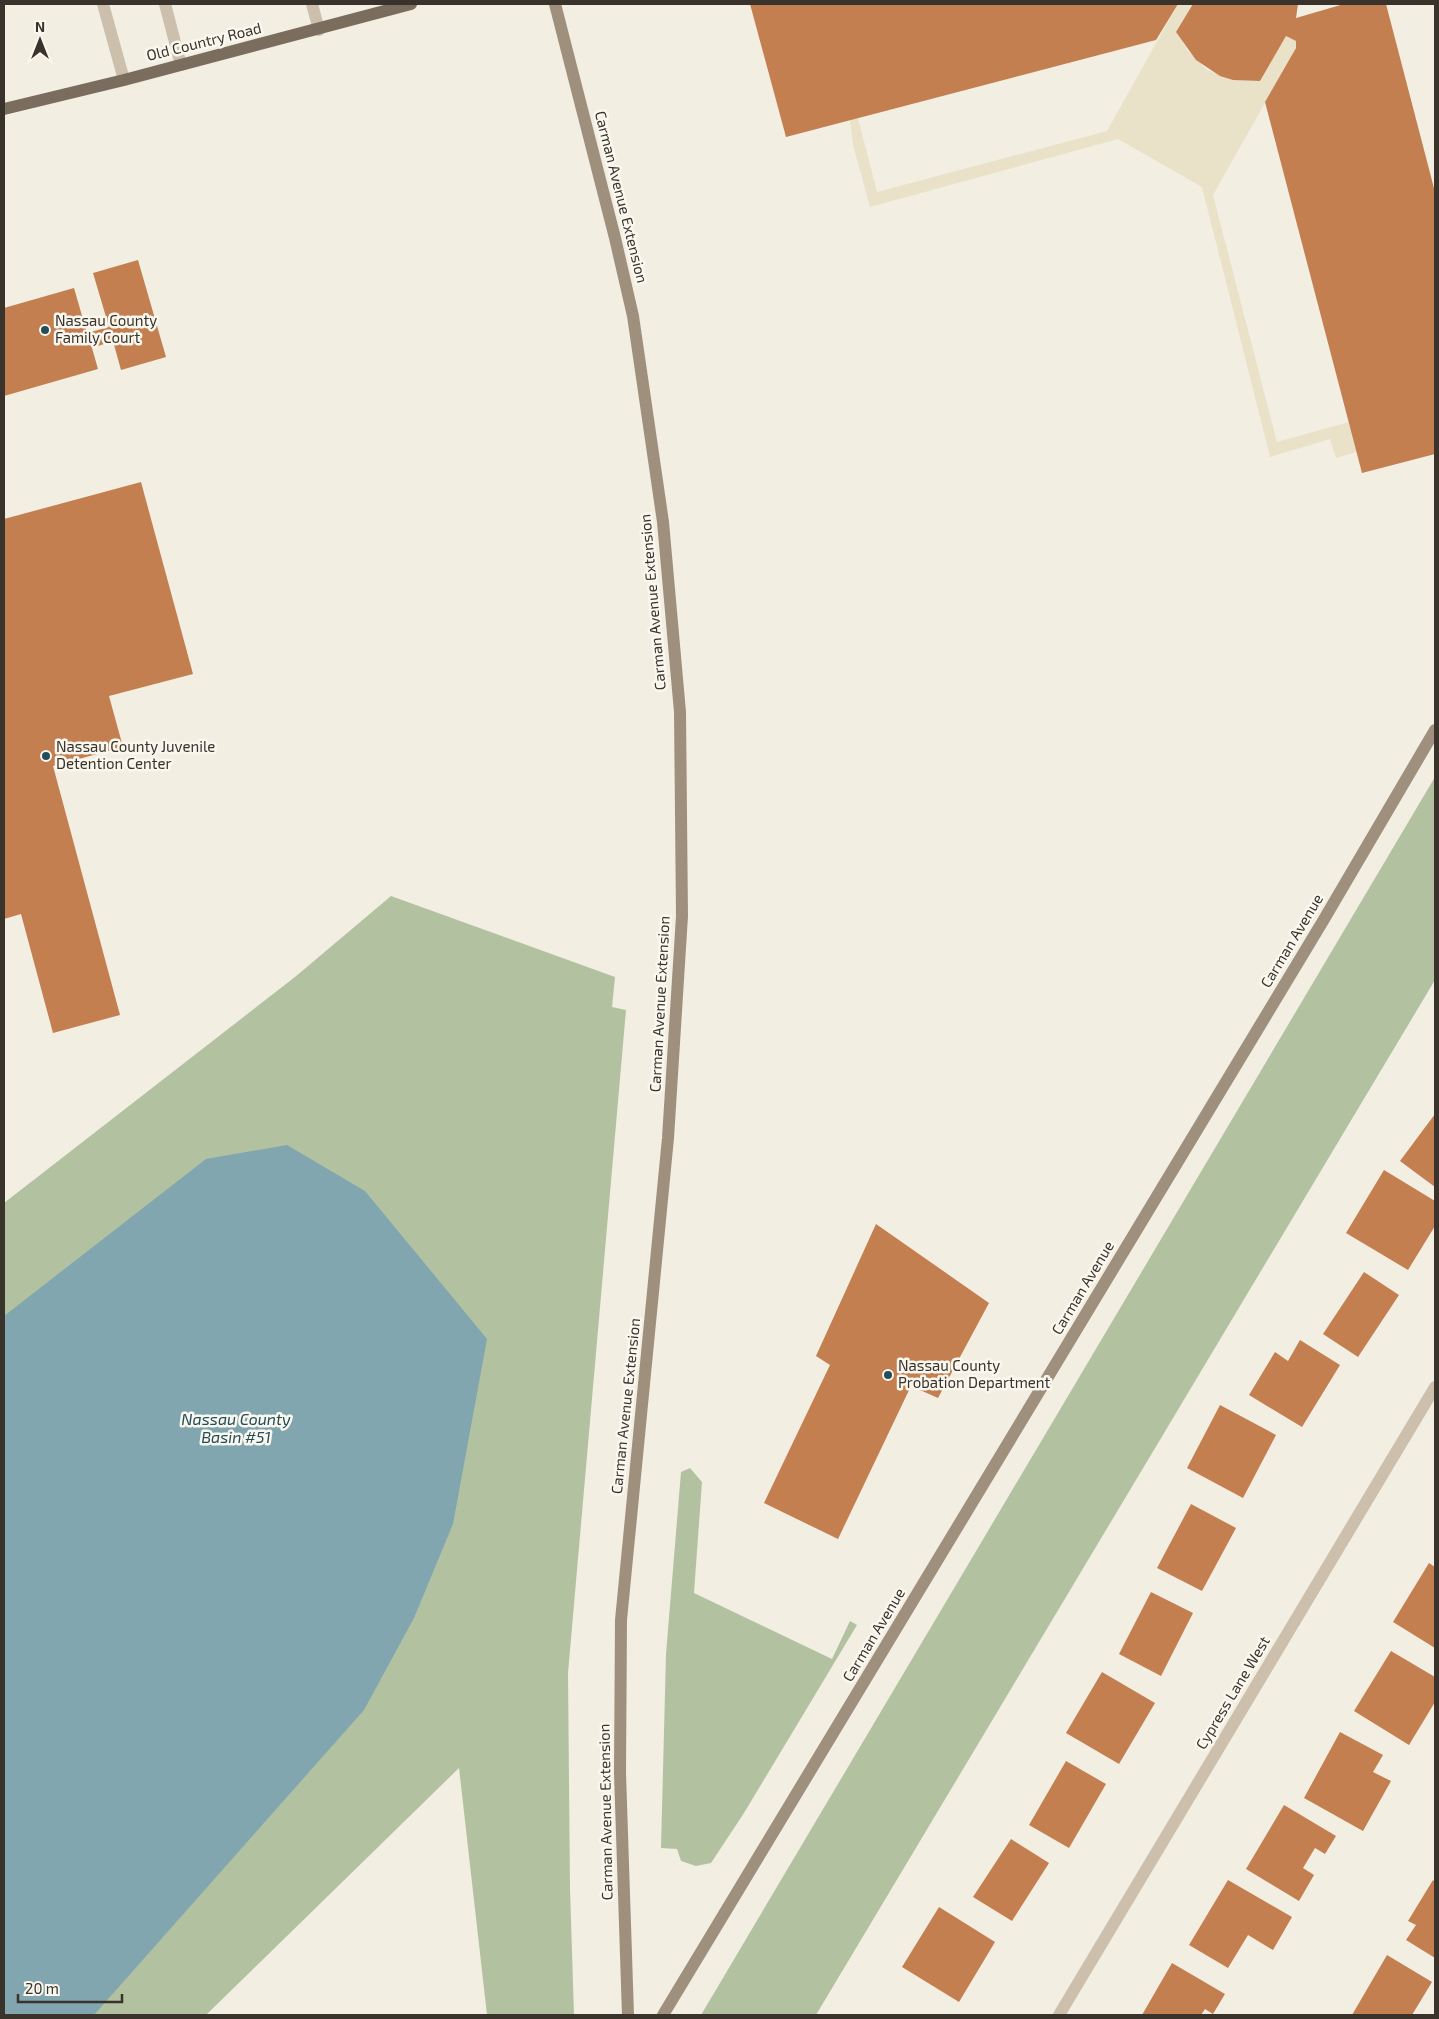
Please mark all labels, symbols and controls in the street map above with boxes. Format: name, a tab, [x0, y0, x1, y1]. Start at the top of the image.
north arrow	[15, 15, 65, 65]
text: N	[35, 18, 45, 35]
street label: Old Country Road	[144, 18, 263, 64]
street label: Carman Avenue Extension	[592, 109, 652, 285]
place label: Nassau County Family Court	[55, 311, 157, 346]
marker: Nassau County Family Court	[39, 324, 51, 336]
street label: Carman Avenue Extension	[635, 513, 669, 691]
place label: Nassau County Juvenile Detention Center	[56, 737, 215, 772]
marker: Nassau County Juvenile Detention Center	[40, 750, 52, 762]
street label: Carman Avenue	[1256, 890, 1326, 991]
street label: Carman Avenue Extension	[645, 915, 673, 1093]
street label: Carman Avenue	[1047, 1237, 1117, 1338]
street label: Carman Avenue Extension	[607, 1317, 643, 1495]
place label: Nassau County Probation Department	[898, 1356, 1051, 1391]
marker: Nassau County Probation Department	[882, 1369, 894, 1381]
water label: Nassau County Basin #51	[181, 1409, 291, 1446]
street label: Carman Avenue	[838, 1584, 908, 1685]
street label: Cypress Lane West	[1191, 1632, 1273, 1752]
street label: Carman Avenue Extension	[594, 1723, 616, 1901]
scale bar	[18, 1972, 121, 2004]
text: 20 m	[25, 1979, 59, 1997]

